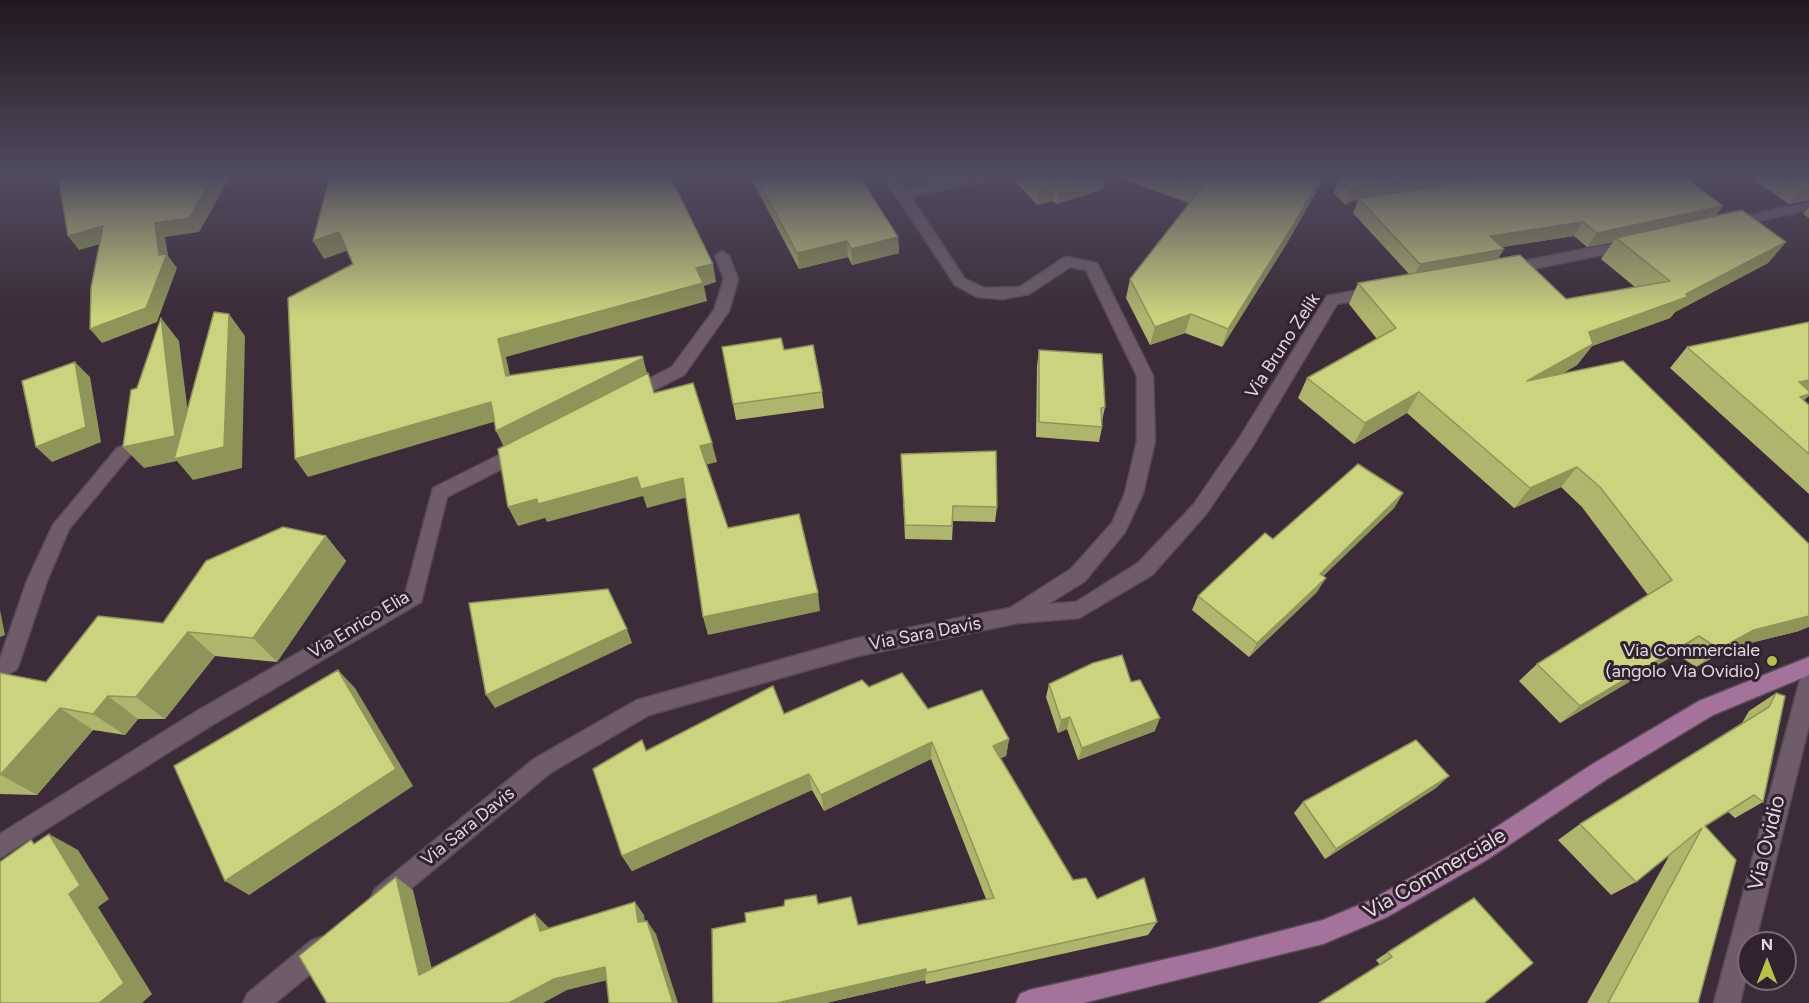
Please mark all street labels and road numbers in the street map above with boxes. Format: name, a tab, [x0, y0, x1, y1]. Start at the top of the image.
street label: Via Bruno Zelik	[1241, 290, 1325, 402]
street label: Via Enrico Elia	[305, 586, 413, 664]
street label: Via Sara Davis	[867, 613, 983, 655]
street label: Via Sara Davis	[417, 783, 519, 871]
street label: Via Ovidio	[1743, 793, 1791, 893]
street label: Via Commerciale	[1359, 823, 1511, 925]

